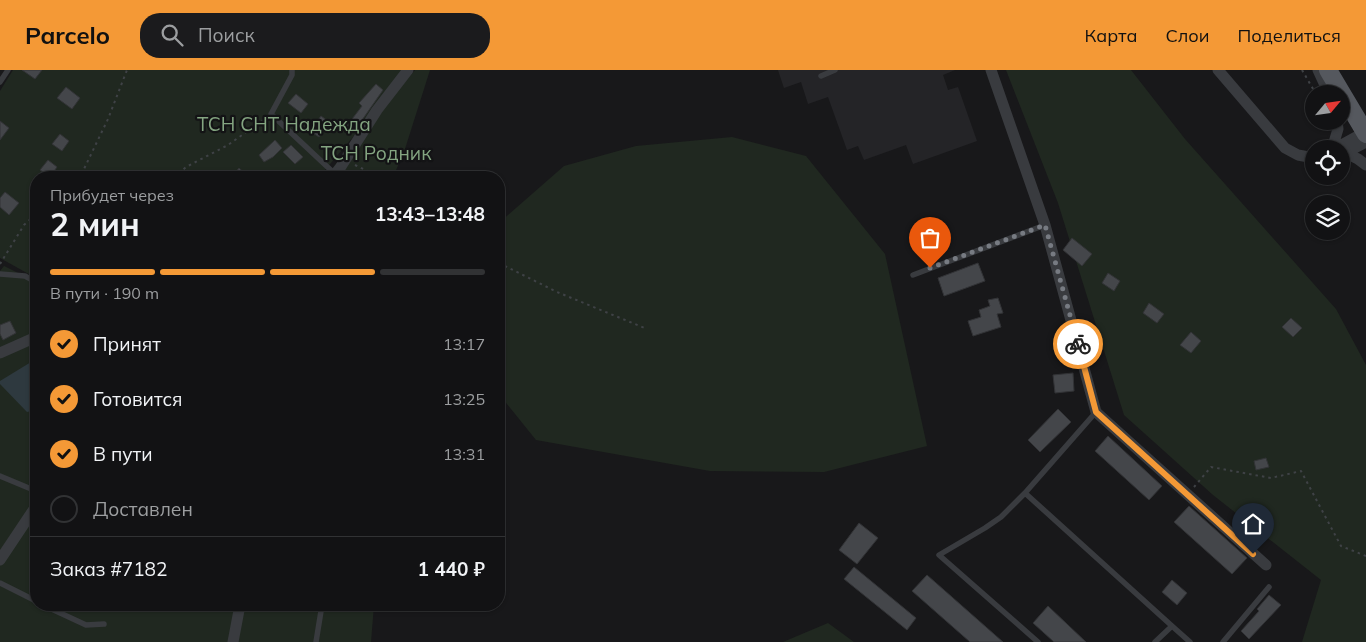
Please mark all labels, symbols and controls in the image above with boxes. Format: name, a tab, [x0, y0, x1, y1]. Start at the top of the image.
search box	[140, 13, 490, 58]
text: Parcelo	[25, 20, 110, 50]
icon: search	[158, 21, 186, 49]
text: Поиск	[198, 23, 255, 47]
text: Карта	[1085, 24, 1137, 47]
text: Слои	[1165, 24, 1210, 47]
text: Поделиться	[1238, 24, 1341, 47]
north arrow	[1305, 85, 1350, 130]
map controls	[1305, 85, 1350, 240]
park label: ТСН СНТ Надежда	[197, 112, 371, 136]
button: locate	[1305, 140, 1350, 185]
park label: ТСН Родник	[321, 141, 432, 165]
text: Прибудет через	[50, 185, 174, 205]
button: layers	[1305, 195, 1350, 240]
text: 13:43–13:48	[375, 202, 485, 226]
text: 2 мин	[50, 204, 140, 244]
pin	[909, 217, 951, 268]
icon: bag	[916, 224, 944, 252]
text: В пути · 190 m	[50, 283, 159, 303]
courier	[1053, 319, 1103, 369]
icon: check	[50, 330, 78, 358]
icon: bike	[1064, 330, 1092, 358]
text: Принят	[93, 332, 161, 356]
text: 13:17	[443, 334, 485, 354]
icon: check	[50, 385, 78, 413]
text: Готовится	[93, 387, 183, 411]
text: 13:25	[443, 389, 485, 409]
icon: check	[50, 440, 78, 468]
text: В пути	[93, 442, 152, 466]
text: 13:31	[443, 444, 485, 464]
text: Доставлен	[93, 497, 193, 521]
pin	[1232, 503, 1274, 554]
icon: home	[1239, 510, 1267, 538]
text: Заказ #7182	[50, 557, 167, 581]
text: 1 440 ₽	[418, 557, 485, 581]

